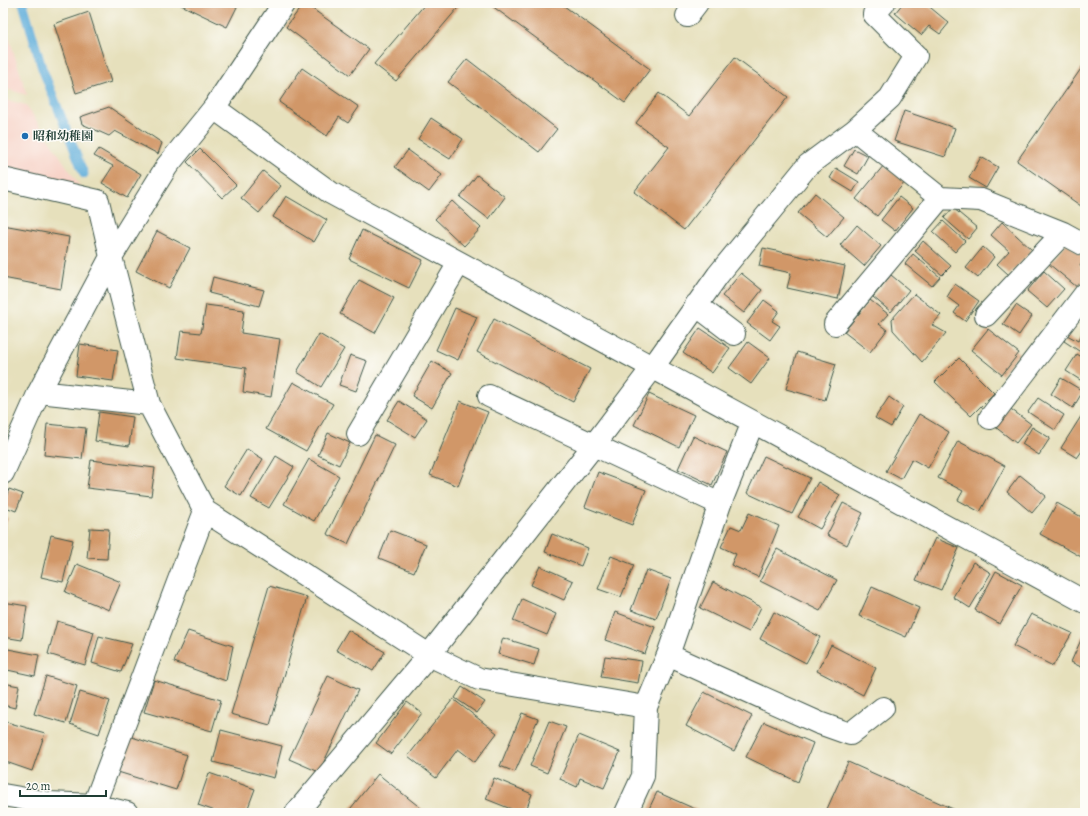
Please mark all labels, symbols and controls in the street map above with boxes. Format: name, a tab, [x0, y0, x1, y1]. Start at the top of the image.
place label: 昭和幼稚園	[33, 128, 93, 144]
marker: 昭和幼稚園	[20, 131, 30, 141]
scale bar	[20, 772, 106, 798]
text: 20 m	[26, 778, 50, 794]

